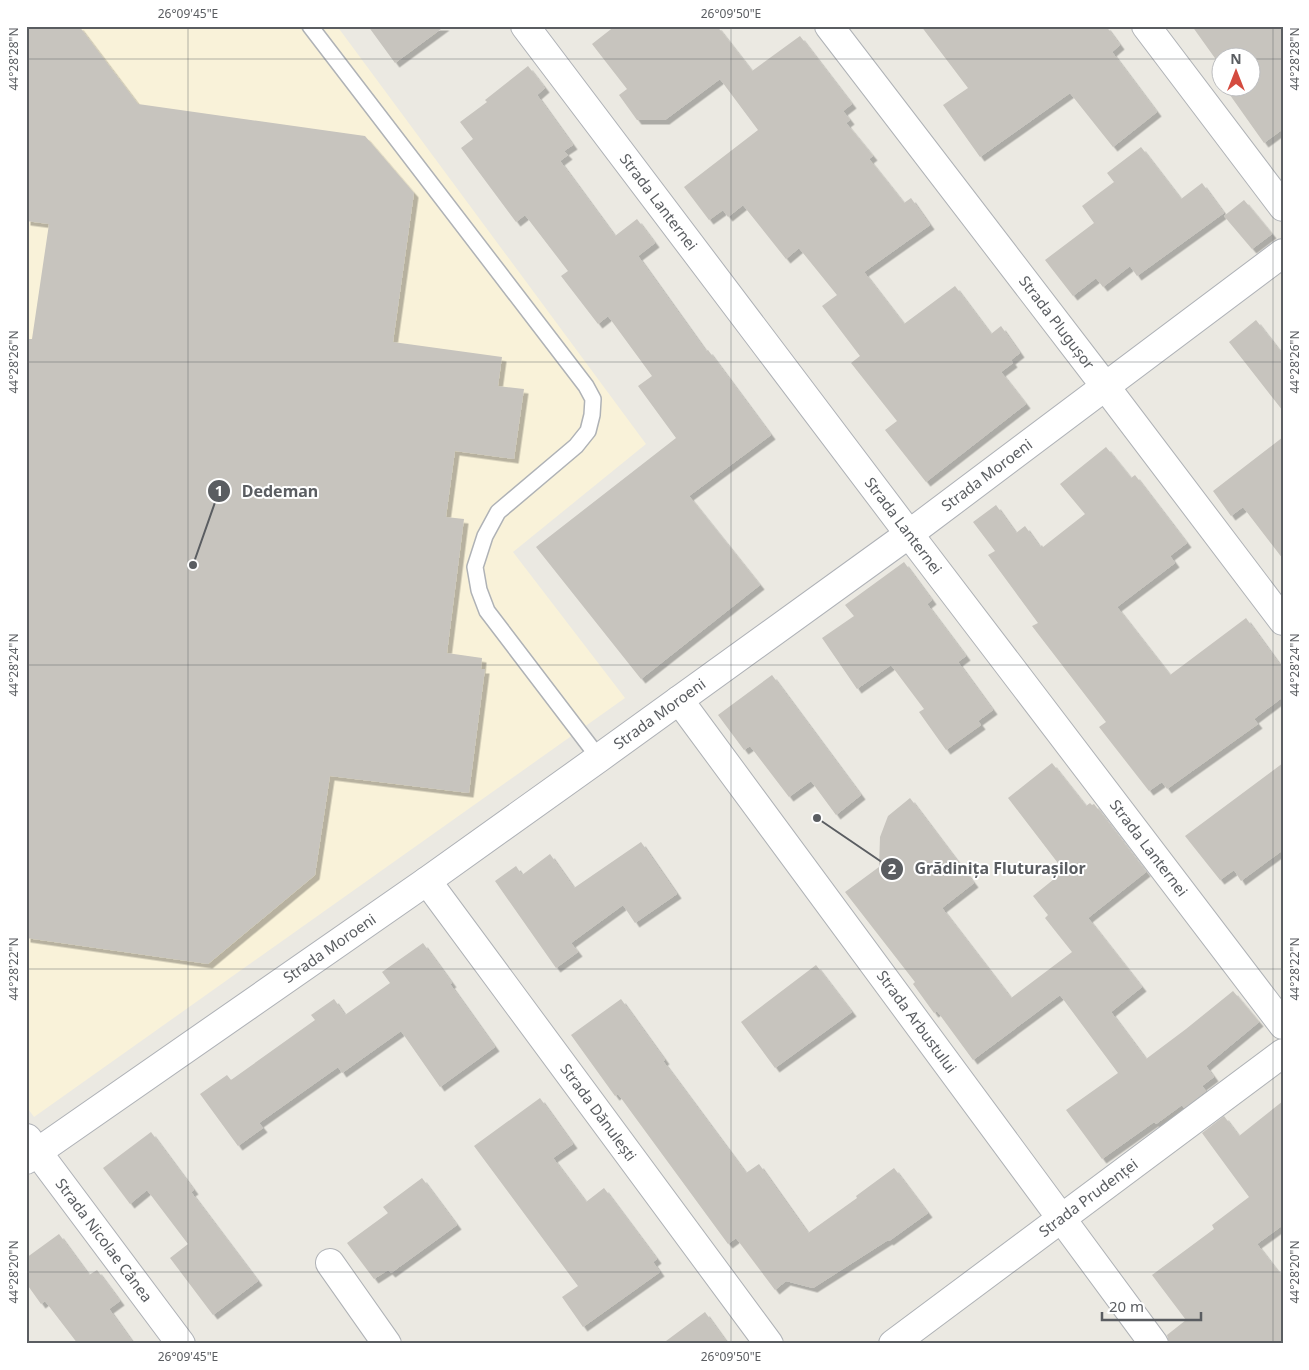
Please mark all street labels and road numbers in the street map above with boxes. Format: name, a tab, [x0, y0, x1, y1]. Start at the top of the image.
street label: Strada Lanternei	[616, 149, 702, 254]
street label: Strada Plugușor	[1015, 271, 1100, 373]
street label: Strada Moroeni	[937, 434, 1036, 515]
street label: Strada Lanternei	[861, 473, 947, 578]
street label: Strada Moroeni	[609, 673, 709, 753]
street label: Strada Lanternei	[1106, 795, 1193, 900]
street label: Strada Moroeni	[279, 909, 380, 987]
street label: Strada Arbustului	[873, 966, 962, 1077]
street label: Strada Dănulești	[556, 1059, 642, 1165]
street label: Strada Prudenței	[1034, 1154, 1142, 1241]
street label: Strada Nicolae Cânea	[52, 1174, 157, 1306]

